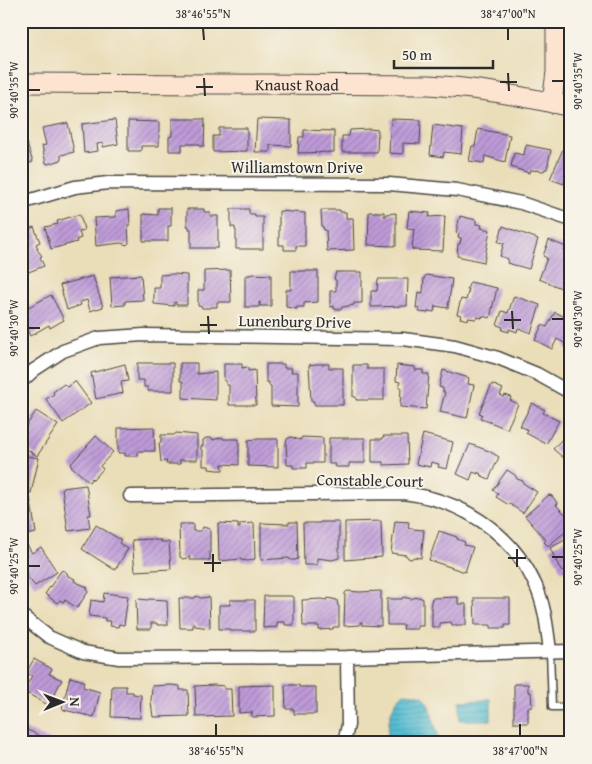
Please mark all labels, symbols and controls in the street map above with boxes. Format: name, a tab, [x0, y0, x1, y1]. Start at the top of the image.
text: 38°46'55"N	[175, 5, 231, 22]
text: 38°47'00"N	[480, 5, 536, 22]
scale bar	[394, 38, 493, 70]
text: 50 m	[402, 44, 433, 65]
text: 90°40'35"W	[569, 51, 586, 110]
text: 90°40'35"W	[5, 60, 22, 119]
street label: Knaust Road	[255, 72, 339, 97]
street label: Williamstown Drive	[231, 155, 363, 179]
text: 90°40'30"W	[569, 289, 586, 348]
text: 90°40'30"W	[5, 298, 22, 357]
street label: Lunenburg Drive	[238, 308, 352, 334]
street label: Constable Court	[316, 467, 424, 493]
text: 90°40'25"W	[569, 527, 586, 586]
text: 90°40'25"W	[5, 536, 22, 595]
north arrow	[38, 676, 88, 726]
text: N	[65, 697, 85, 707]
text: 38°46'55"N	[188, 742, 244, 759]
text: 38°47'00"N	[492, 742, 548, 759]

